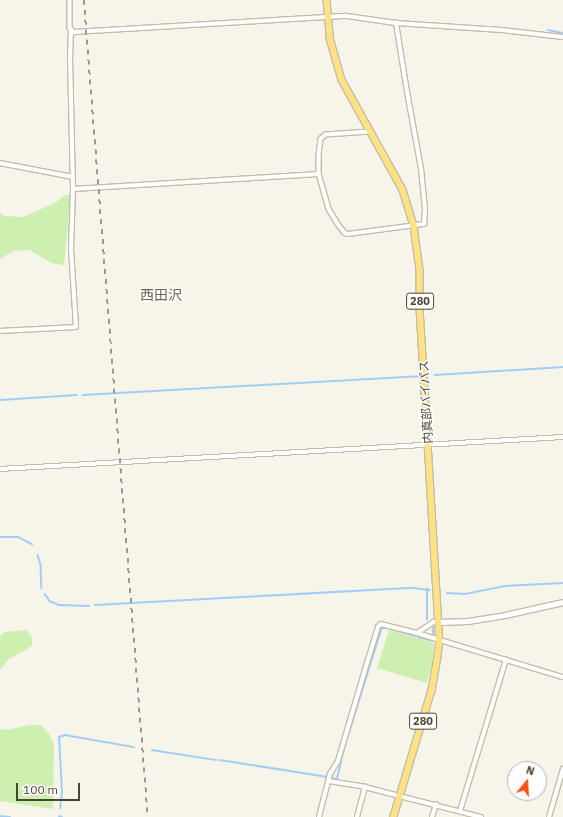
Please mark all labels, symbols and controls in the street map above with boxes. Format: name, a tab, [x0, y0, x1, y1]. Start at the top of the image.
district label: 西田沢	[140, 287, 182, 303]
road number: 280	[406, 292, 434, 310]
street label: 内真部バイパス	[417, 360, 435, 444]
road number: 280	[409, 712, 437, 730]
north arrow	[507, 761, 547, 801]
text: N	[524, 763, 536, 778]
scale bar	[18, 775, 82, 801]
text: 100 m	[23, 782, 58, 797]

